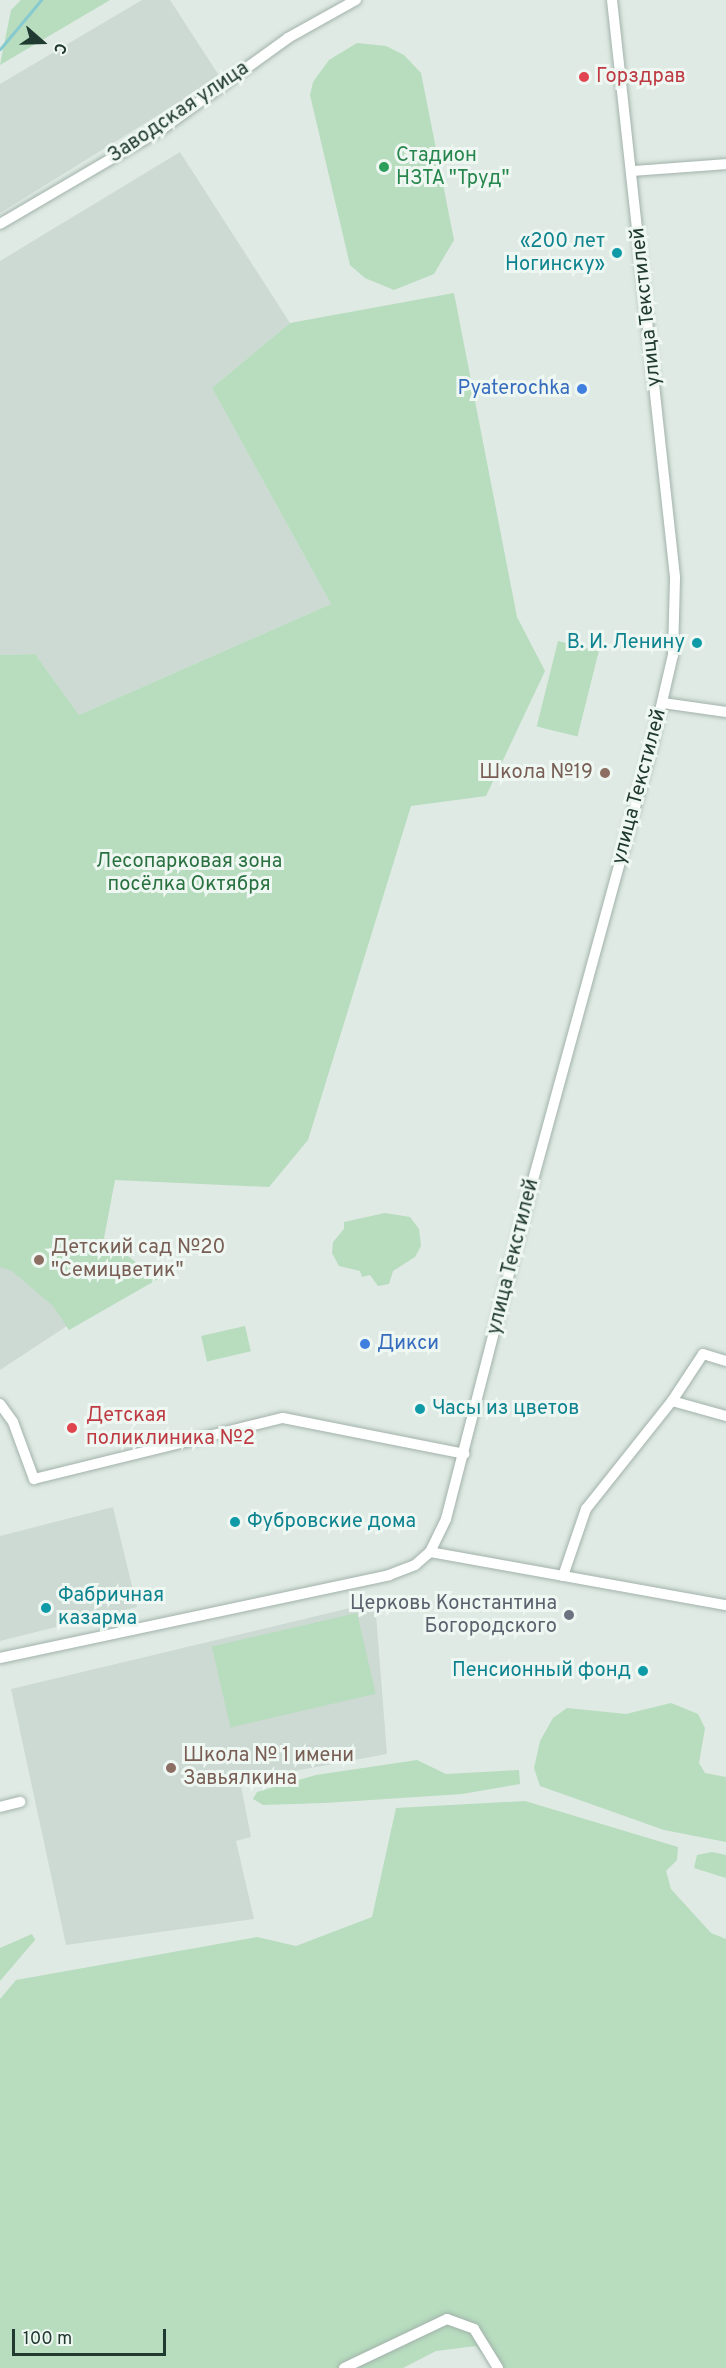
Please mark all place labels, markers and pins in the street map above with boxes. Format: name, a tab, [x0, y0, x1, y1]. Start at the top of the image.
place label: Горздрав	[596, 65, 686, 89]
marker: Горздрав	[577, 70, 591, 84]
place label: Стадион НЗТА "Труд"	[396, 144, 510, 191]
marker: Стадион НЗТА "Труд"	[377, 160, 391, 174]
place label: «200 лет Ногинску»	[505, 230, 605, 277]
marker: «200 лет Ногинску»	[610, 246, 624, 260]
place label: Pyaterochka	[457, 377, 570, 401]
marker: Pyaterochka	[575, 382, 589, 396]
place label: В. И. Ленину	[567, 631, 685, 655]
marker: В. И. Ленину	[690, 636, 704, 650]
place label: Школа №19	[479, 761, 593, 785]
marker: Школа №19	[598, 766, 612, 780]
place label: Детский сад №20 "Семицветик"	[51, 1236, 225, 1283]
marker: Детский сад №20 "Семицветик"	[32, 1253, 46, 1267]
place label: Дикси	[377, 1332, 439, 1356]
marker: Дикси	[358, 1337, 372, 1351]
place label: Часы из цветов	[432, 1397, 579, 1421]
marker: Часы из цветов	[413, 1402, 427, 1416]
place label: Детская поликлиника №2	[86, 1404, 255, 1451]
marker: Детская поликлиника №2	[63, 1419, 81, 1437]
place label: Фубровские дома	[247, 1510, 416, 1534]
marker: Фубровские дома	[228, 1515, 242, 1529]
place label: Фабричная казарма	[58, 1584, 164, 1631]
place label: Церковь Константина Богородского	[350, 1592, 557, 1639]
marker: Фабричная казарма	[39, 1601, 53, 1615]
marker: Церковь Константина Богородского	[562, 1608, 576, 1622]
place label: Пенсионный фонд	[452, 1659, 631, 1683]
marker: Пенсионный фонд	[636, 1664, 650, 1678]
place label: Школа № 1 имени Завьялкина	[183, 1744, 354, 1791]
marker: Школа № 1 имени Завьялкина	[164, 1761, 178, 1775]

